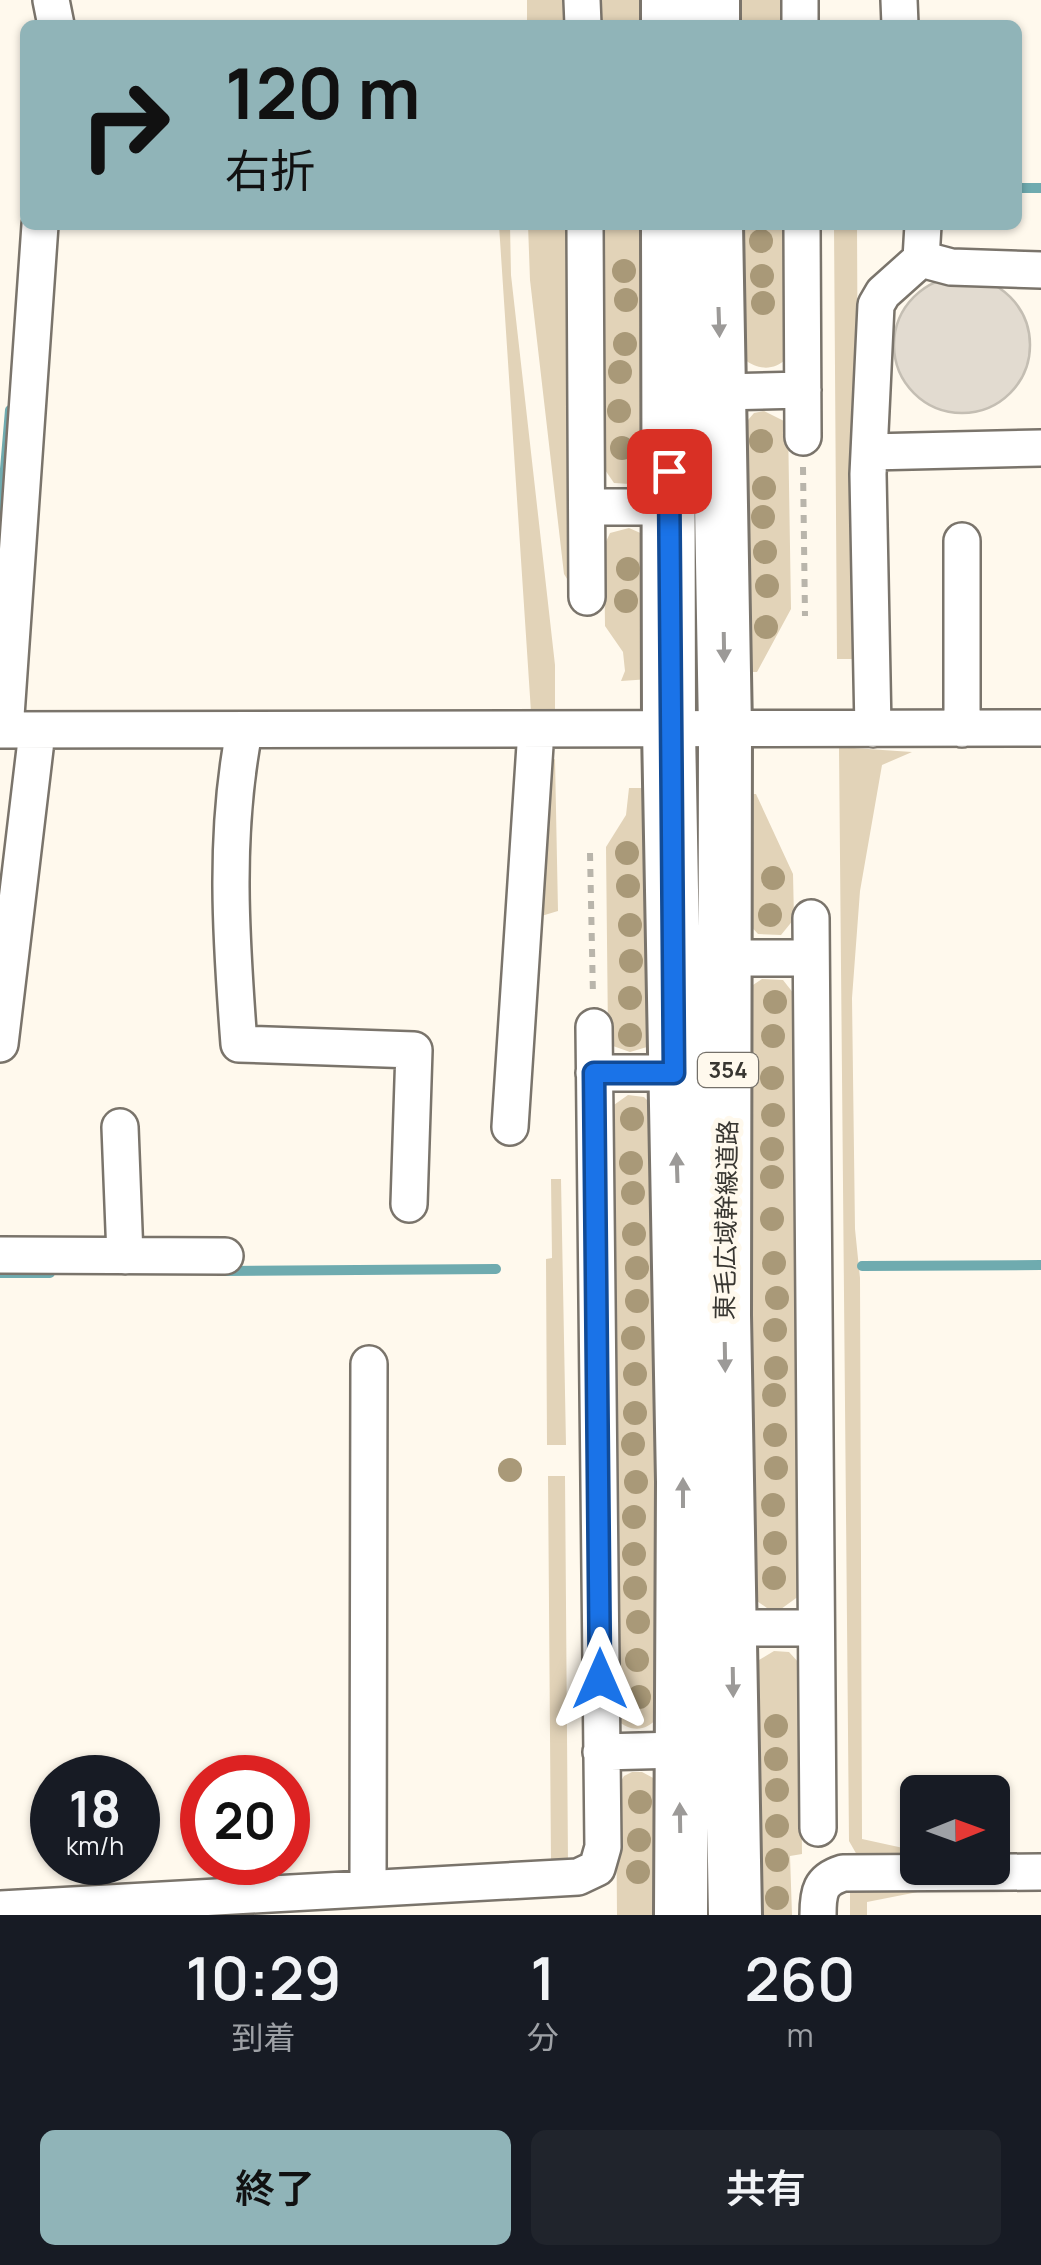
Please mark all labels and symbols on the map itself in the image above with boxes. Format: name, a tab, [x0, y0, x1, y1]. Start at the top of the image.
one-way arrow	[711, 307, 727, 339]
pin	[627, 429, 712, 514]
one-way arrow	[716, 632, 732, 664]
road number: 354	[698, 1053, 758, 1087]
street label: 東毛広域幹線道路	[706, 1120, 745, 1320]
one-way arrow	[669, 1151, 685, 1183]
one-way arrow	[717, 1342, 733, 1374]
one-way arrow	[675, 1476, 691, 1508]
position arrow	[548, 1627, 652, 1731]
one-way arrow	[725, 1667, 741, 1699]
speed limit sign: 20	[180, 1755, 310, 1885]
north arrow	[900, 1775, 1010, 1885]
one-way arrow	[671, 1801, 687, 1833]

